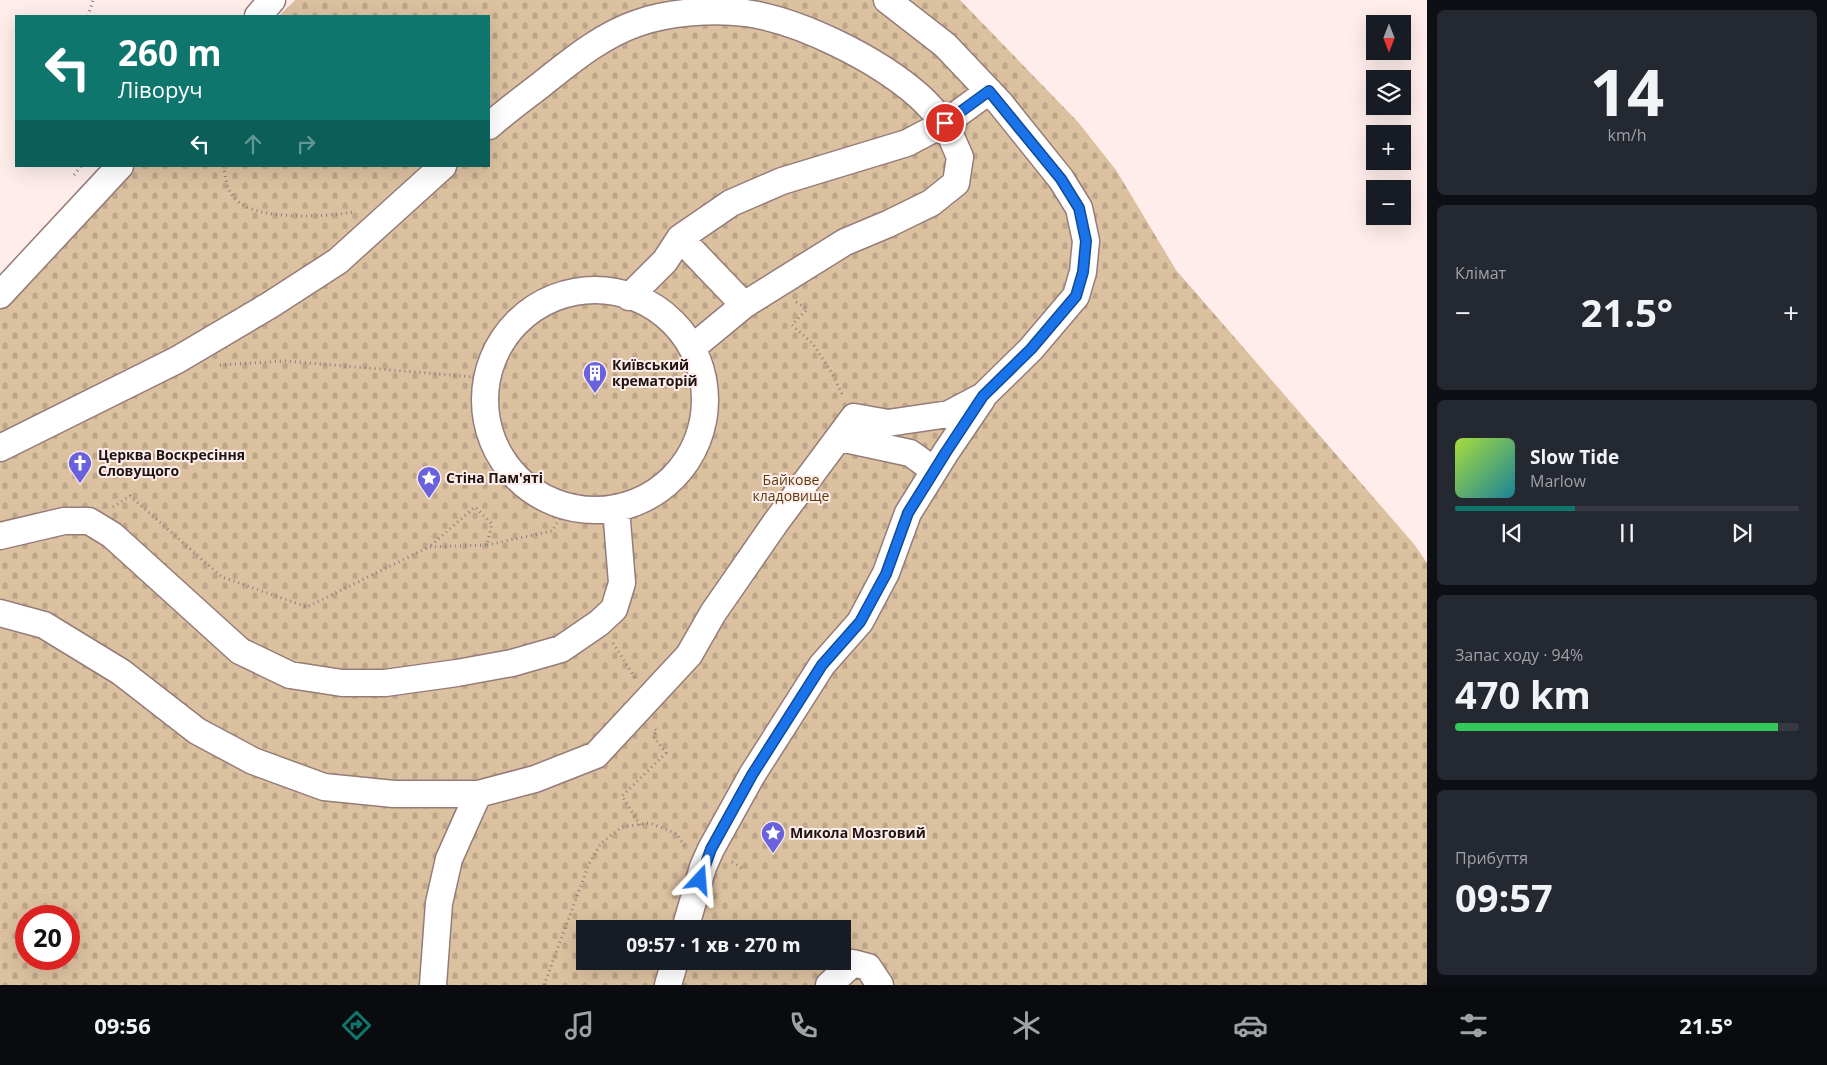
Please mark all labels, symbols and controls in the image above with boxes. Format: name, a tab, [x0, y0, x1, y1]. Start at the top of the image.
north arrow	[1366, 15, 1411, 60]
map controls	[1366, 15, 1411, 225]
text: 260 m	[118, 29, 222, 76]
icon: left	[35, 35, 100, 100]
text: 14	[1590, 47, 1664, 135]
button: layers	[1366, 70, 1411, 115]
text: Ліворуч	[118, 74, 203, 104]
pin	[924, 102, 966, 144]
icon: arrive	[931, 109, 959, 137]
text: km/h	[1608, 124, 1646, 146]
button: +	[1366, 125, 1411, 170]
icon: left	[186, 130, 214, 158]
icon: ahead	[239, 130, 267, 158]
icon: right	[292, 130, 320, 158]
button: −	[1366, 180, 1411, 225]
text: Клімат	[1455, 262, 1506, 284]
text: 21.5°	[1581, 286, 1673, 338]
text: −	[1455, 293, 1471, 331]
text: +	[1783, 293, 1799, 331]
place label: Київський крематорій	[612, 355, 698, 390]
building icon: Київський крематорій	[582, 360, 608, 394]
text: Slow Tide	[1530, 444, 1619, 470]
place label: Церква Воскресіння Словущого	[98, 445, 245, 480]
church icon: Церква Воскресіння Словущого	[67, 450, 93, 484]
place icon: Стіна Пам'яті	[416, 465, 442, 499]
place label: Стіна Пам'яті	[446, 468, 543, 487]
park label: Байкове кладовище	[753, 470, 830, 505]
text: Marlow	[1530, 470, 1586, 492]
icon: previous	[1498, 519, 1526, 547]
icon: pause	[1613, 519, 1641, 547]
icon: next	[1728, 519, 1756, 547]
text: Запас ходу · 94%	[1455, 644, 1583, 666]
text: 470 km	[1455, 668, 1591, 720]
place icon: Микола Мозговий	[760, 820, 786, 854]
place label: Микола Мозговий	[790, 823, 926, 842]
text: Прибуття	[1455, 847, 1528, 869]
position arrow	[673, 853, 725, 905]
text: 09:57	[1455, 871, 1553, 923]
speed limit sign: 20	[15, 905, 80, 970]
text: 09:57 · 1 хв · 270 m	[626, 932, 801, 958]
icon: directions	[339, 1008, 374, 1043]
icon: music	[562, 1008, 597, 1043]
icon: phone	[786, 1008, 821, 1043]
icon: climate	[1009, 1008, 1044, 1043]
icon: car	[1233, 1008, 1268, 1043]
icon: filters	[1456, 1008, 1491, 1043]
text: 09:56	[94, 1010, 151, 1040]
text: 21.5°	[1679, 1010, 1733, 1040]

